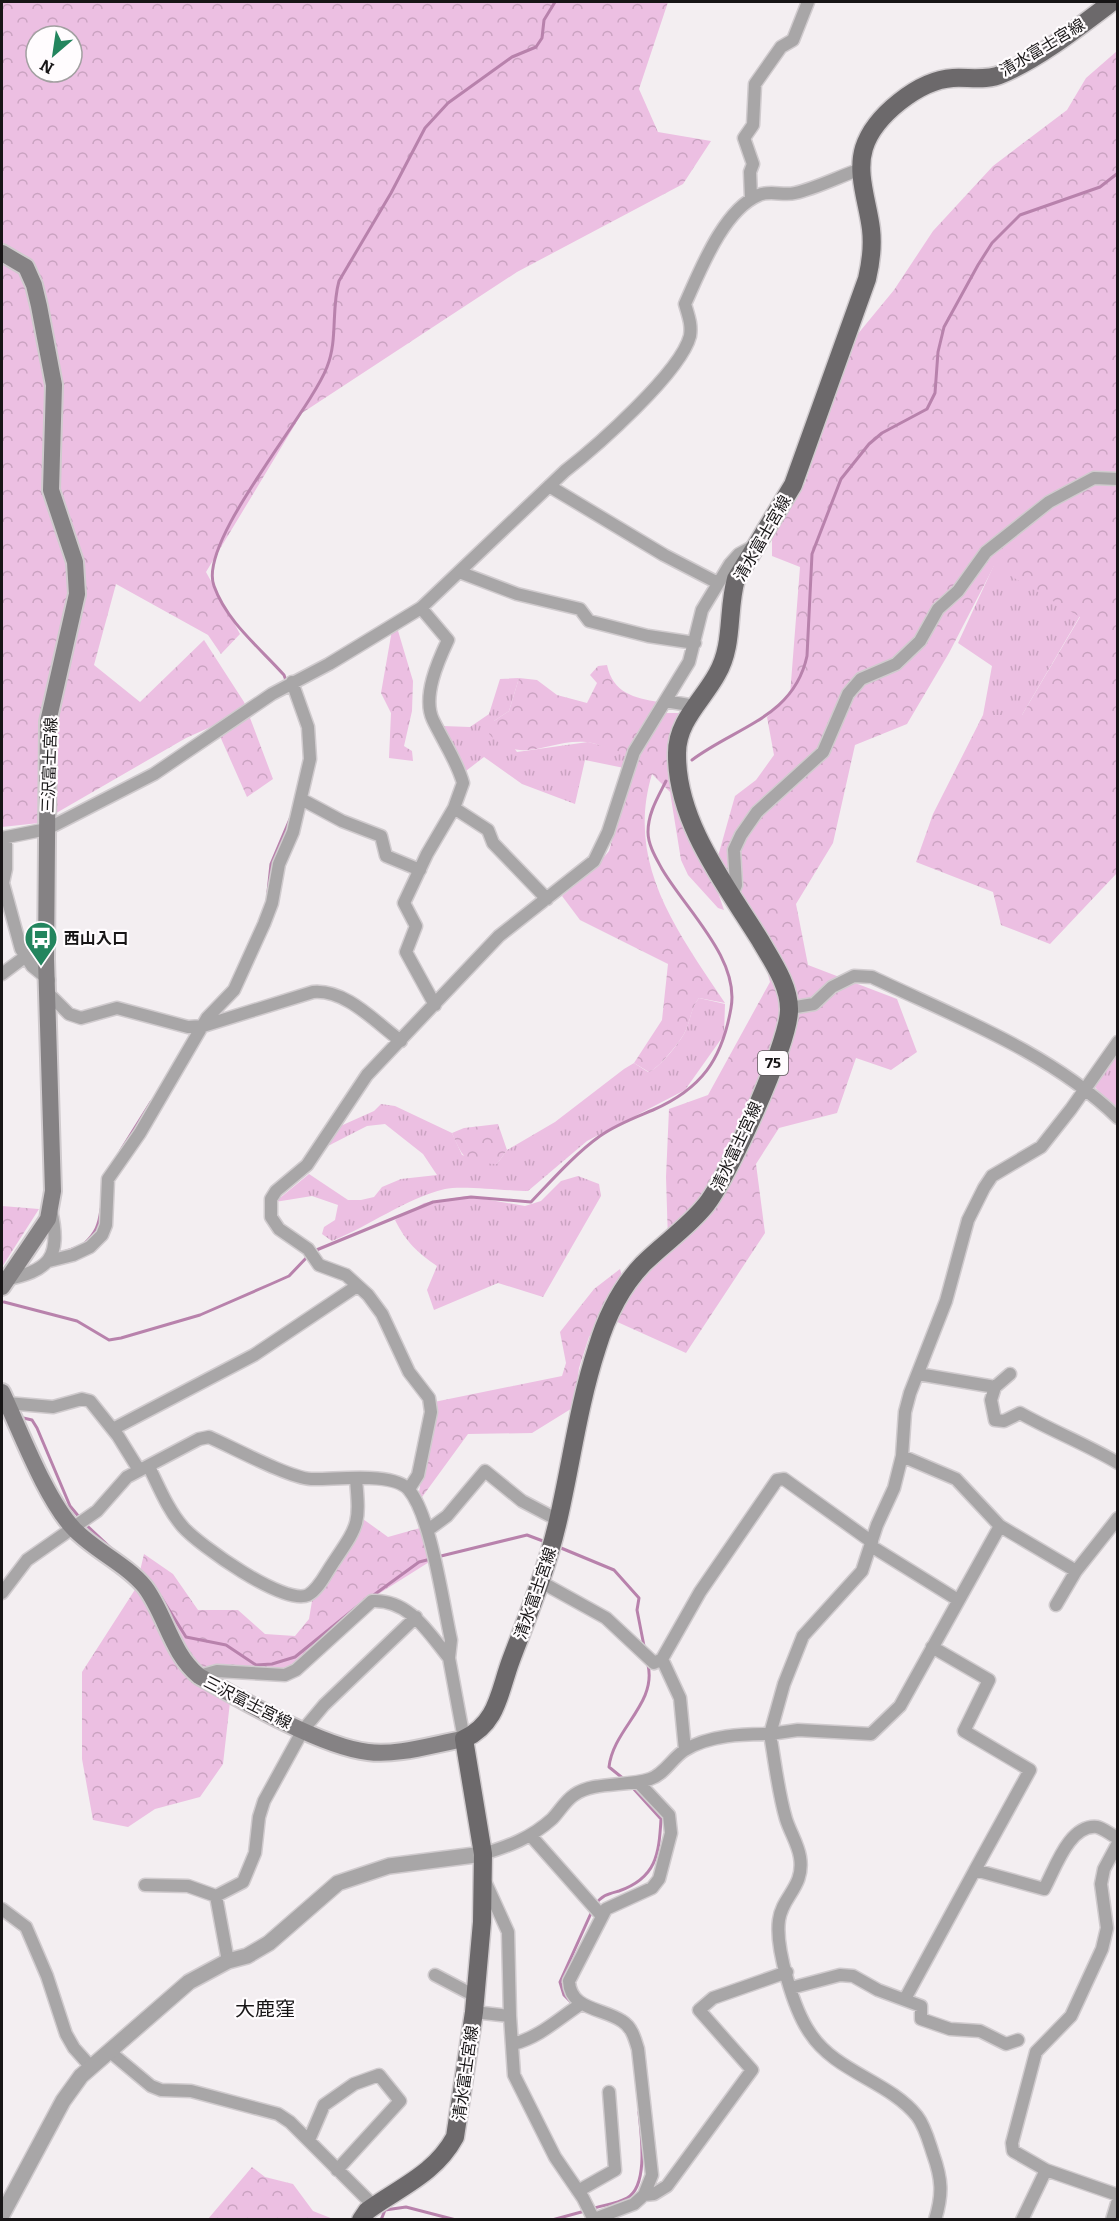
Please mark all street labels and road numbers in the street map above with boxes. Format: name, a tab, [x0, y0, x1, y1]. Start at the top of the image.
street label: 清水富士宮線	[996, 15, 1088, 80]
street label: 清水富士宮線	[730, 492, 795, 585]
street label: 三沢富士宮線	[38, 717, 61, 813]
road number: 75	[758, 1051, 788, 1075]
street label: 清水富士宮線	[708, 1099, 765, 1194]
street label: 清水富士宮線	[511, 1545, 560, 1642]
street label: 三沢富士宮線	[201, 1672, 295, 1733]
street label: 清水富士宮線	[449, 2024, 482, 2122]

